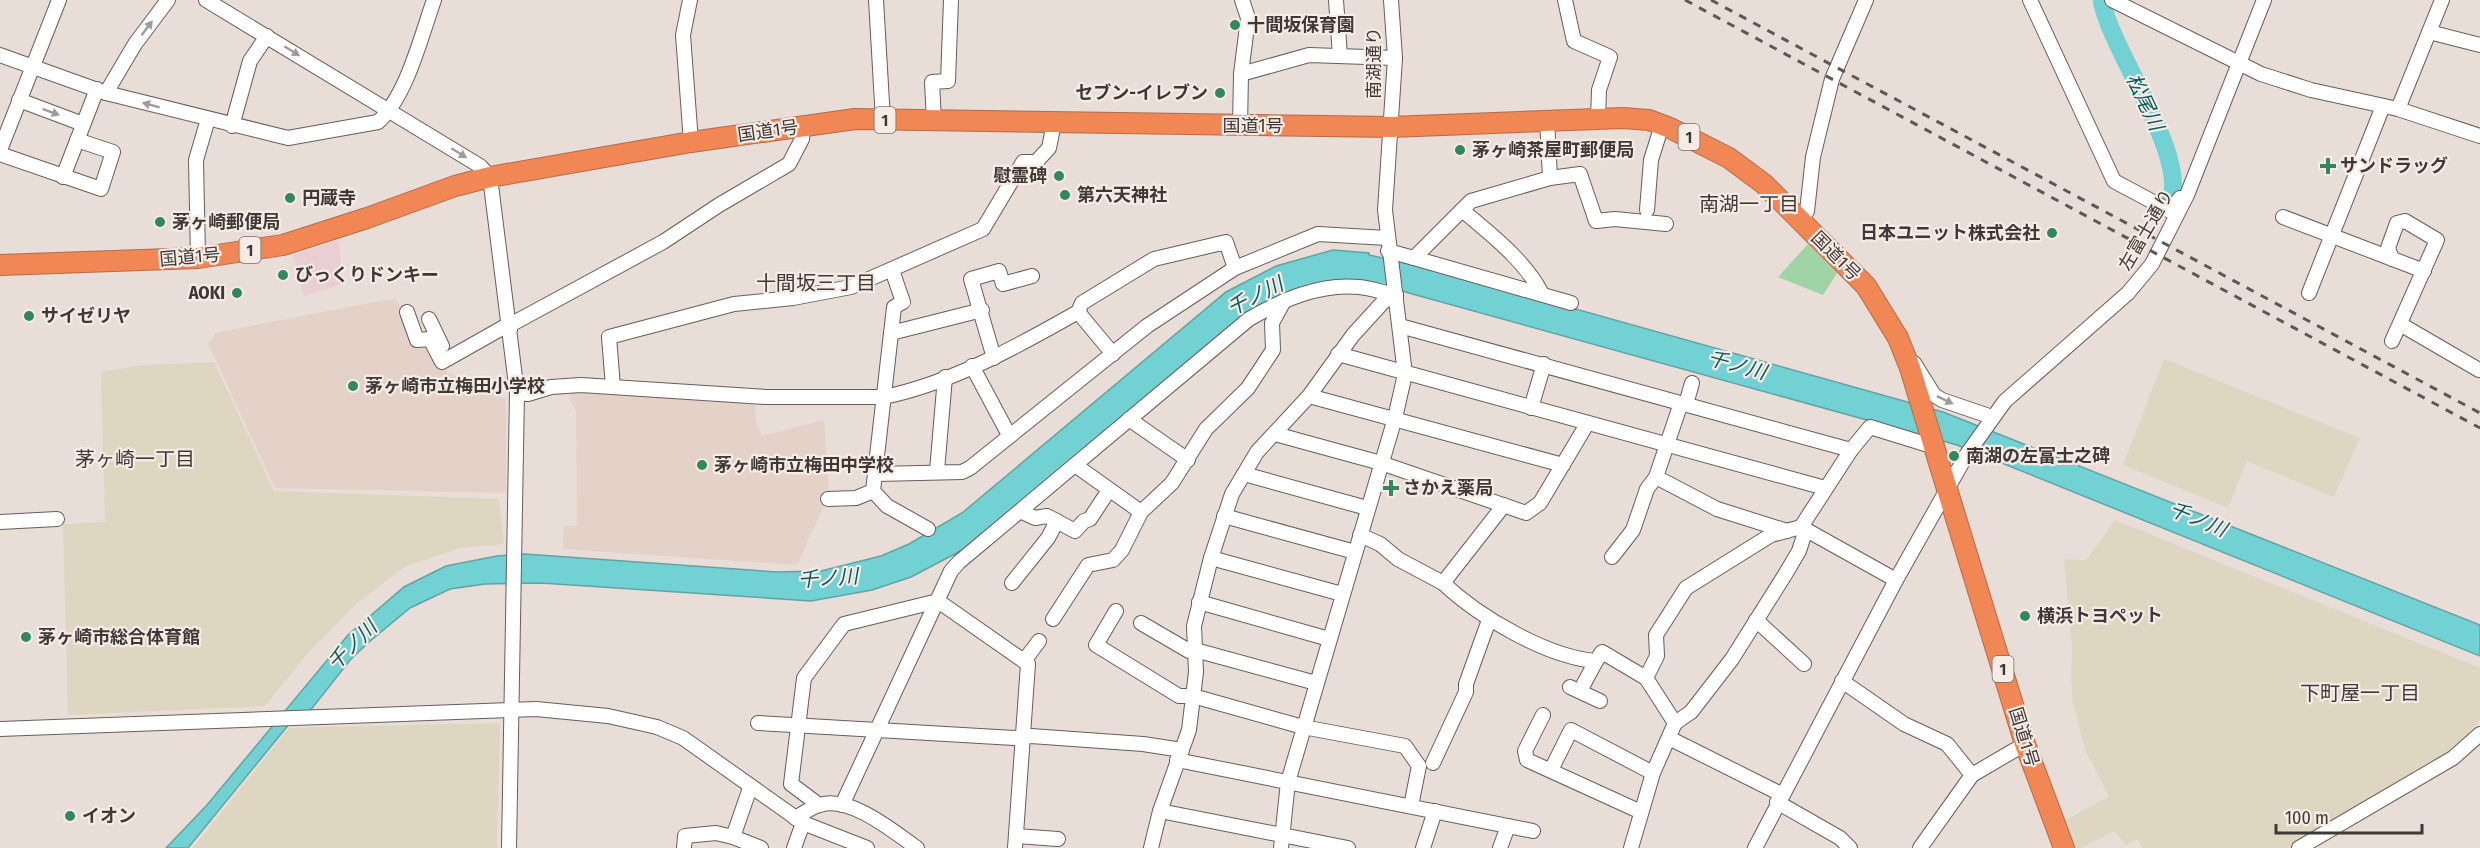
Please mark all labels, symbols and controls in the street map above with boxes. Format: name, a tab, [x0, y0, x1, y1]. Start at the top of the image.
place label: 十間坂保育園	[1247, 14, 1355, 36]
marker: 十間坂保育園	[1228, 18, 1242, 32]
one-way arrow	[141, 20, 153, 36]
street label: 南湖通り	[1363, 27, 1385, 99]
one-way arrow	[284, 45, 300, 56]
water label: 松尾川	[2121, 70, 2169, 136]
place label: セブン-イレブン	[1075, 82, 1208, 104]
marker: セブン-イレブン	[1213, 86, 1227, 100]
one-way arrow	[142, 99, 160, 109]
one-way arrow	[42, 107, 60, 117]
road number: 1	[874, 107, 896, 133]
street label: 国道1号	[1222, 115, 1284, 137]
street label: 国道1号	[736, 116, 800, 146]
road number: 1	[1678, 124, 1700, 150]
place label: 茅ヶ崎茶屋町郵便局	[1472, 139, 1634, 161]
marker: 茅ヶ崎茶屋町郵便局	[1453, 143, 1467, 157]
one-way arrow	[451, 147, 467, 158]
place label: サンドラッグ	[2340, 155, 2448, 177]
marker: サンドラッグ	[2321, 159, 2335, 173]
place label: 慰霊碑	[993, 165, 1047, 187]
marker: 慰霊碑	[1052, 169, 1066, 183]
place label: 第六天神社	[1077, 184, 1167, 206]
street label: 左富士通り	[2114, 186, 2178, 274]
place label: 円蔵寺	[302, 187, 356, 209]
marker: 第六天神社	[1058, 188, 1072, 202]
marker: 円蔵寺	[283, 191, 297, 205]
district label: 南湖一丁目	[1699, 192, 1799, 216]
place label: 茅ヶ崎郵便局	[172, 211, 280, 233]
marker: 茅ヶ崎郵便局	[153, 215, 167, 229]
place label: 日本ユニット株式会社	[1860, 222, 2040, 244]
marker: 日本ユニット株式会社	[2045, 226, 2059, 240]
street label: 国道1号	[1807, 227, 1865, 285]
road number: 1	[240, 237, 260, 263]
street label: 国道1号	[159, 243, 221, 271]
place label: びっくりドンキー	[295, 264, 439, 286]
marker: びっくりドンキー	[276, 268, 290, 282]
district label: 十間坂三丁目	[756, 271, 876, 295]
water label: 千ノ川	[1223, 271, 1289, 320]
place label: AOKI	[188, 282, 225, 304]
marker: AOKI	[230, 286, 244, 300]
place label: サイゼリヤ	[41, 305, 131, 327]
marker: サイゼリヤ	[22, 309, 36, 323]
water label: 千ノ川	[1705, 346, 1771, 385]
place label: 茅ヶ崎市立梅田小学校	[365, 375, 545, 397]
marker: 茅ヶ崎市立梅田小学校	[346, 379, 360, 393]
one-way arrow	[1936, 395, 1954, 405]
place label: 南湖の左富士之碑	[1966, 445, 2110, 467]
district label: 茅ヶ崎一丁目	[75, 447, 195, 471]
marker: 南湖の左富士之碑	[1947, 449, 1961, 463]
place label: 茅ヶ崎市立梅田中学校	[714, 454, 894, 476]
marker: 茅ヶ崎市立梅田中学校	[695, 458, 709, 472]
place label: さかえ薬局	[1403, 477, 1493, 499]
marker: さかえ薬局	[1384, 481, 1398, 495]
water label: 千ノ川	[2166, 497, 2232, 542]
water label: 千ノ川	[797, 564, 861, 592]
place label: 横浜トヨペット	[2037, 605, 2163, 627]
marker: 横浜トヨペット	[2018, 609, 2032, 623]
water label: 千ノ川	[322, 614, 383, 675]
place label: 茅ヶ崎市総合体育館	[38, 626, 200, 648]
marker: 茅ヶ崎市総合体育館	[19, 630, 33, 644]
road number: 1	[1992, 656, 2014, 682]
district label: 下町屋一丁目	[2300, 681, 2420, 705]
street label: 国道1号	[2005, 705, 2043, 769]
scale bar	[2276, 797, 2422, 835]
place label: イオン	[82, 805, 136, 827]
text: 100 m	[2285, 807, 2329, 829]
marker: イオン	[63, 809, 77, 823]

